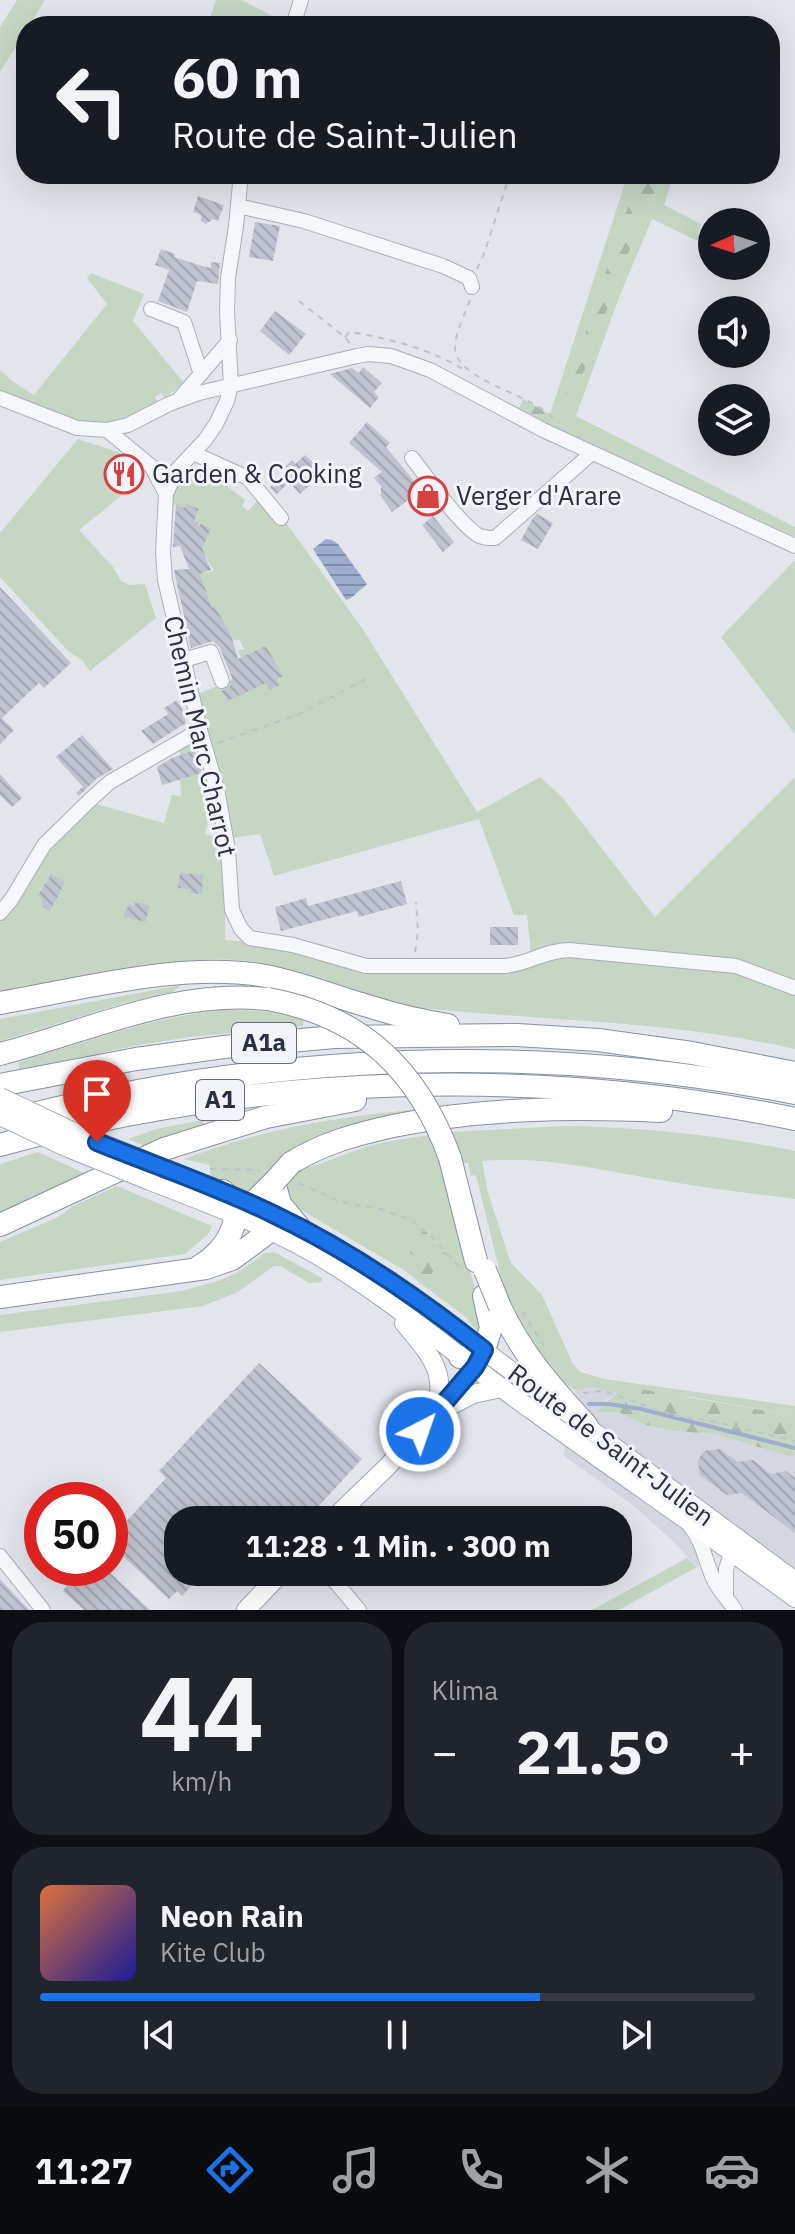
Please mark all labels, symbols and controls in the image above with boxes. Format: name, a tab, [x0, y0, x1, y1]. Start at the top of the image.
text: 60 m	[172, 41, 302, 113]
icon: left	[40, 48, 144, 152]
text: Route de Saint-Julien	[172, 111, 518, 158]
north arrow	[698, 208, 770, 280]
map controls	[698, 208, 770, 456]
button: sound	[698, 296, 770, 368]
button: layers	[698, 384, 770, 456]
restaurant icon: Garden & Cooking	[103, 453, 145, 495]
place label: Garden & Cooking	[152, 456, 362, 490]
shop icon: Verger d'Arare	[407, 475, 449, 517]
place label: Verger d'Arare	[456, 478, 622, 512]
street label: Chemin Marc Charrot	[157, 612, 245, 860]
road number: A1a	[232, 1023, 296, 1063]
pin	[63, 1060, 131, 1142]
icon: arrive	[75, 1072, 119, 1116]
road number: A1	[196, 1080, 244, 1120]
street label: Route de Saint-Julien	[502, 1356, 722, 1533]
position arrow	[378, 1389, 462, 1473]
speed limit sign: 50	[24, 1482, 128, 1586]
text: 11:28 · 1 Min. · 300 m	[245, 1526, 551, 1565]
text: 44	[139, 1644, 264, 1780]
text: Klima	[432, 1673, 498, 1707]
text: 21.5°	[516, 1712, 671, 1791]
text: −	[432, 1723, 458, 1780]
text: +	[729, 1723, 755, 1780]
text: km/h	[171, 1764, 232, 1798]
text: Neon Rain	[160, 1896, 304, 1935]
text: Kite Club	[160, 1935, 265, 1969]
icon: previous	[137, 2013, 181, 2057]
icon: pause	[375, 2013, 419, 2057]
icon: next	[614, 2013, 658, 2057]
icon: directions	[202, 2142, 258, 2198]
icon: music	[328, 2142, 384, 2198]
icon: phone	[453, 2142, 509, 2198]
icon: climate	[579, 2142, 635, 2198]
icon: car	[704, 2142, 760, 2198]
text: 11:27	[35, 2147, 133, 2194]

